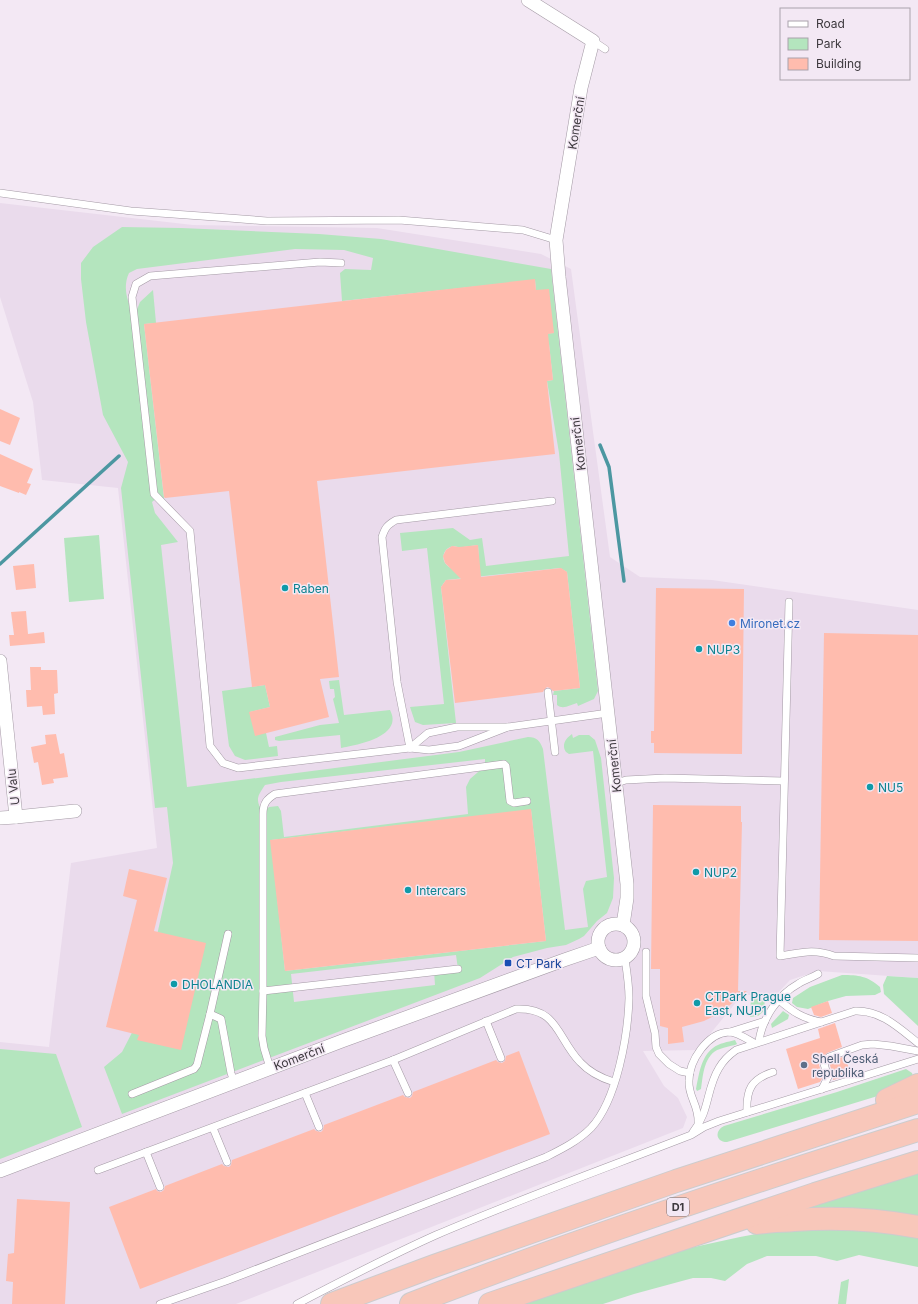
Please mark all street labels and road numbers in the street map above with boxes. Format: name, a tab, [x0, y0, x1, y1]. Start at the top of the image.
street label: Komerční	[564, 95, 588, 151]
street label: Komerční	[567, 416, 589, 471]
street label: Komerční	[604, 739, 624, 793]
street label: U Valu	[4, 768, 22, 806]
street label: Komerční	[271, 1040, 327, 1074]
road number: D1	[667, 1198, 689, 1216]

